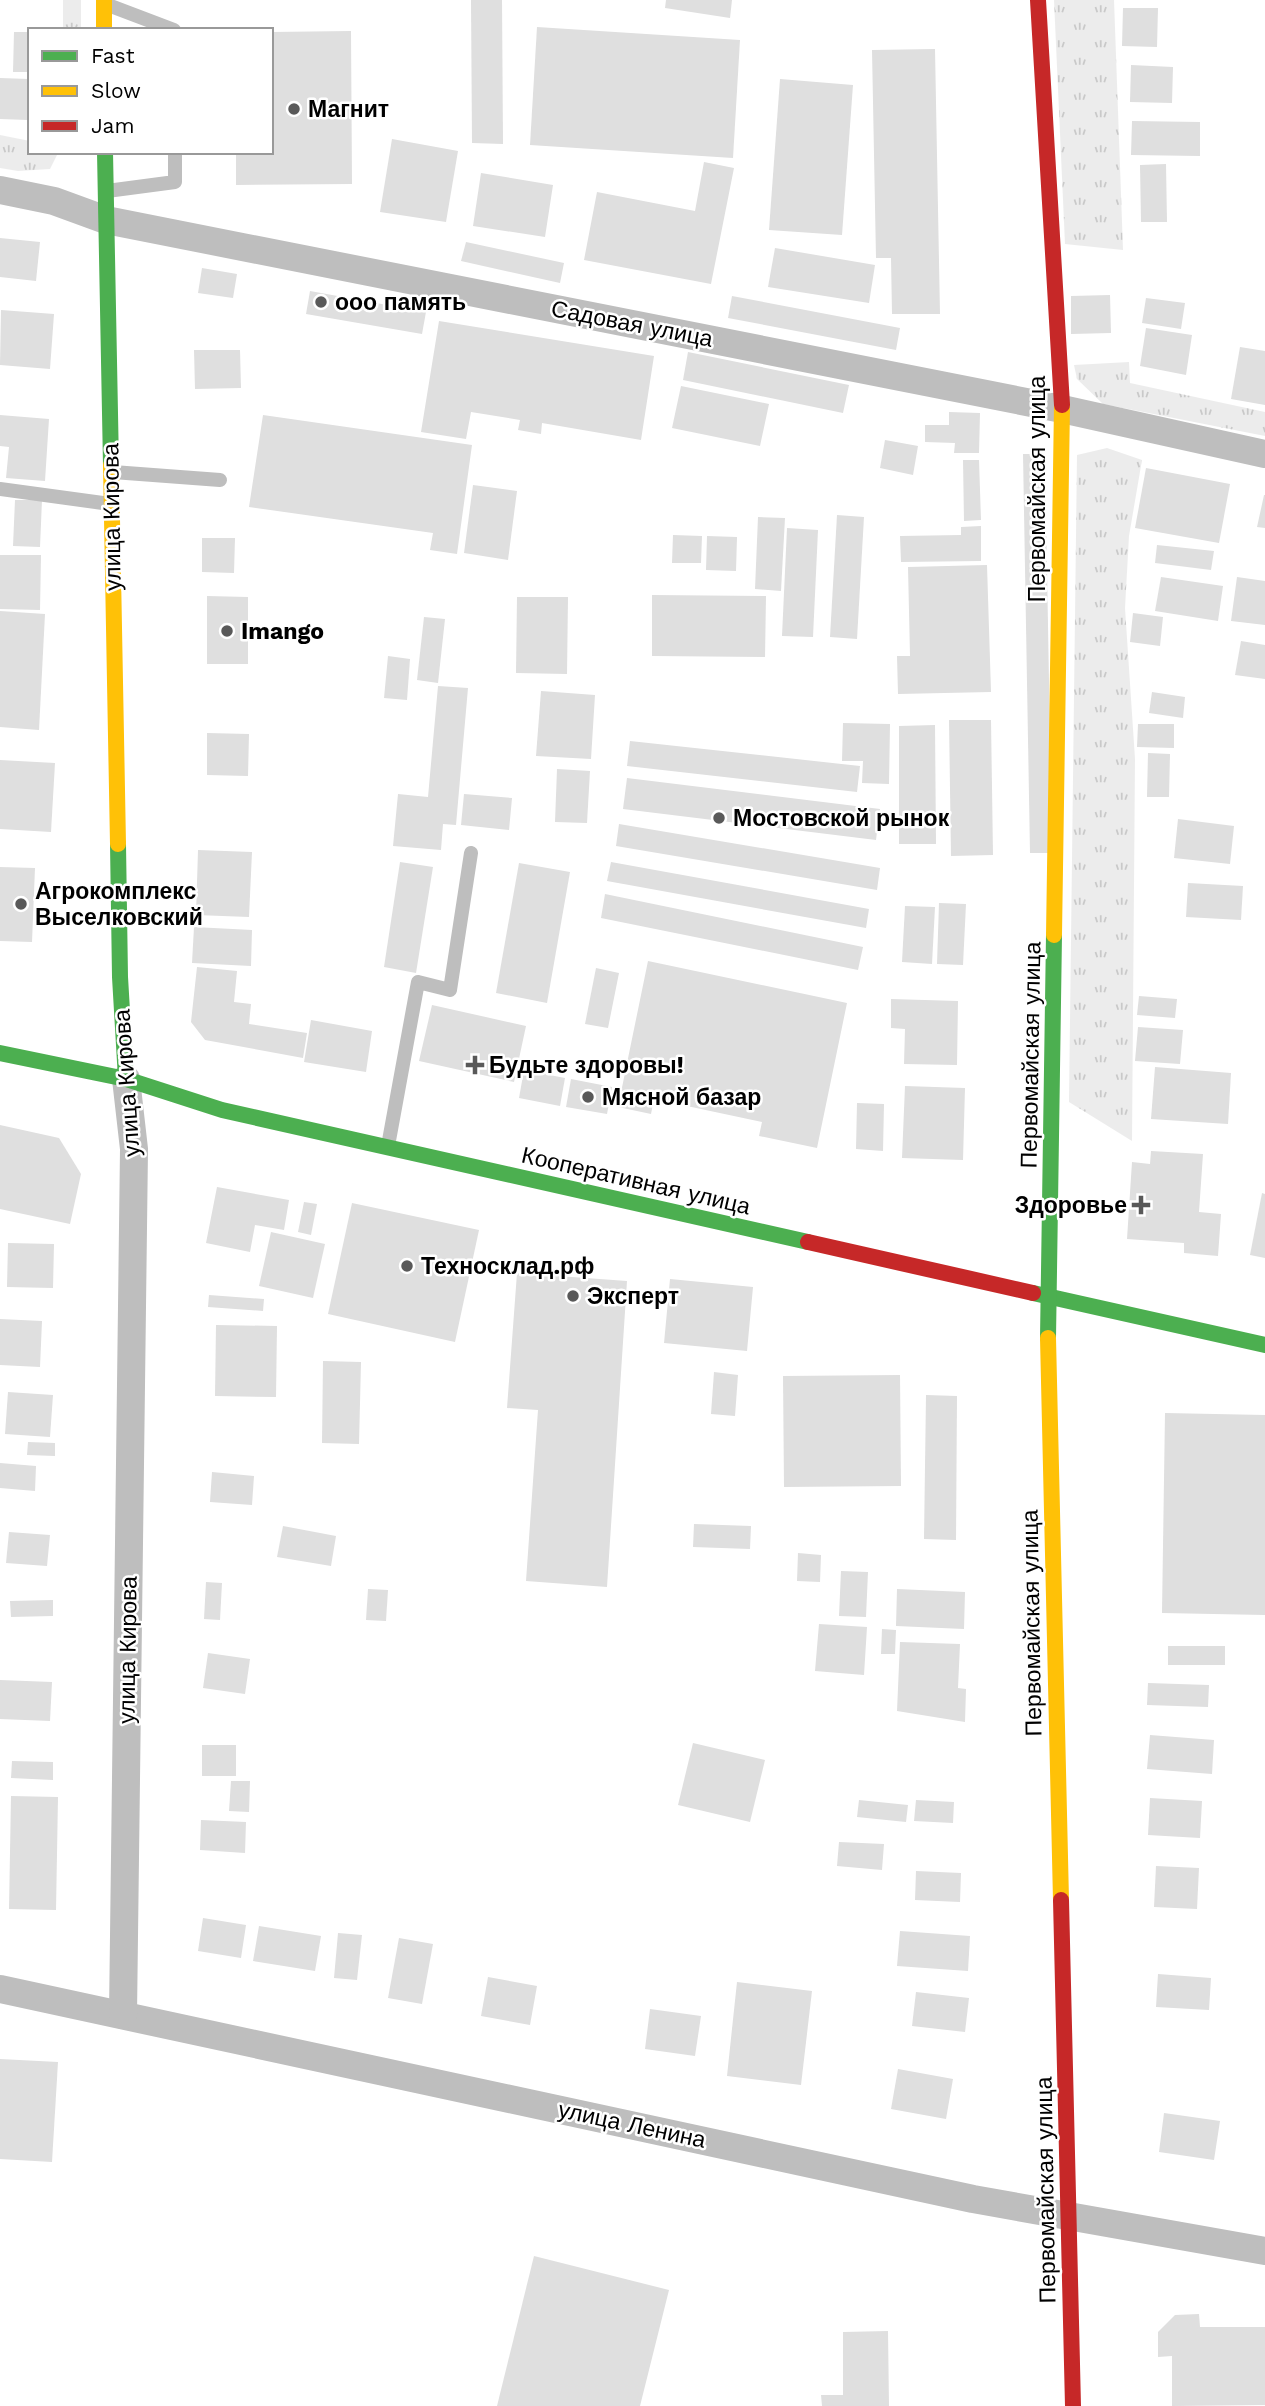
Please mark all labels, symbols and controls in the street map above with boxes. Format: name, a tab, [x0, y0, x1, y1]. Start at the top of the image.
legend	[28, 28, 273, 154]
text: Fast	[91, 43, 135, 68]
text: Slow	[91, 78, 141, 103]
place label: Магнит	[308, 96, 389, 123]
marker: Магнит	[286, 101, 302, 117]
text: Jam	[91, 113, 134, 138]
place label: ооо память	[335, 289, 466, 316]
marker: ооо память	[313, 294, 329, 310]
street label: Садовая улица	[549, 295, 715, 353]
street label: Первомайская улица	[1024, 375, 1051, 602]
street label: улица Кирова	[97, 443, 127, 591]
place label: Imango	[241, 618, 324, 645]
marker: Imango	[219, 623, 235, 639]
place label: Мостовской рынок	[733, 805, 950, 832]
marker: Мостовской рынок	[711, 810, 727, 826]
place label: Агрокомплекс Выселковский	[35, 878, 203, 931]
marker: Агрокомплекс Выселковский	[13, 896, 29, 912]
street label: Первомайская улица	[1016, 941, 1046, 1169]
street label: улица Кирова	[108, 1008, 146, 1158]
place label: Будьте здоровы!	[489, 1052, 684, 1079]
marker: Будьте здоровы!	[467, 1057, 483, 1073]
place label: Мясной базар	[602, 1084, 761, 1111]
marker: Мясной базар	[580, 1089, 596, 1105]
street label: Кооперативная улица	[519, 1142, 753, 1221]
place label: Здоровье	[1015, 1192, 1127, 1219]
marker: Здоровье	[1133, 1197, 1149, 1213]
place label: Техносклад.рф	[421, 1253, 594, 1280]
marker: Техносклад.рф	[399, 1258, 415, 1274]
place label: Эксперт	[587, 1283, 679, 1310]
marker: Эксперт	[565, 1288, 581, 1304]
street label: Первомайская улица	[1017, 1509, 1047, 1737]
street label: улица Кирова	[113, 1576, 143, 1724]
street label: Первомайская улица	[1031, 2076, 1061, 2304]
street label: улица Ленина	[556, 2096, 708, 2154]

